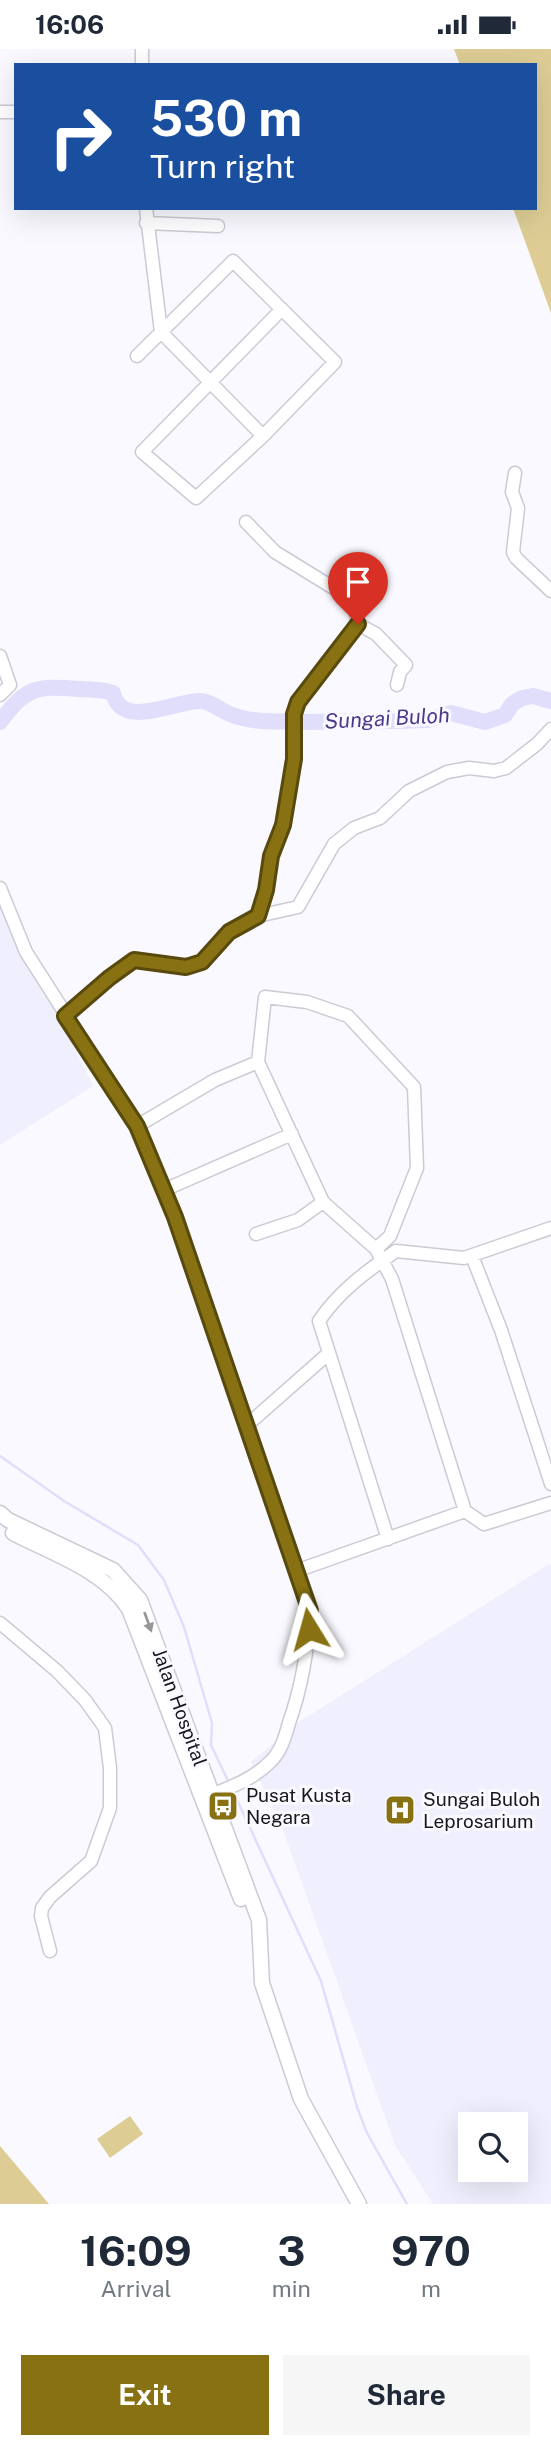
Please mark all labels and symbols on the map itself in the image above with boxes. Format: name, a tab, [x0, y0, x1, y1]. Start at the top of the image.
pin	[328, 552, 388, 624]
water label: Sungai Buloh	[324, 702, 450, 734]
position arrow	[272, 1592, 346, 1666]
one-way arrow	[143, 1612, 154, 1633]
street label: Jalan Hospital	[148, 1645, 212, 1769]
place label: Pusat Kusta Negara	[246, 1784, 351, 1828]
place label: Sungai Buloh Leprosarium	[423, 1788, 540, 1832]
bus stop icon: Pusat Kusta Negara	[206, 1789, 240, 1823]
hospital icon: Sungai Buloh Leprosarium	[383, 1793, 417, 1827]

